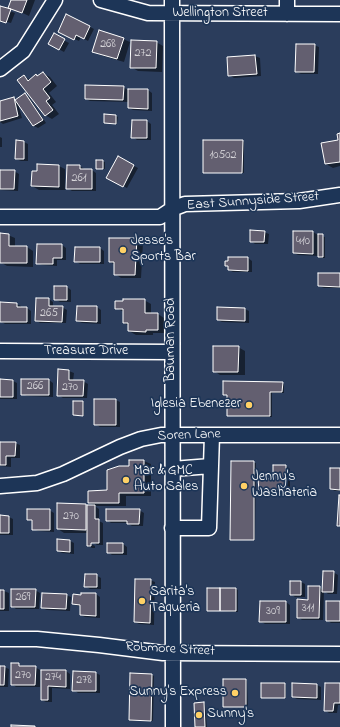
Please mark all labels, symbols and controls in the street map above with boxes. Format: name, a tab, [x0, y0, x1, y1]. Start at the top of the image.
street label: Wellington Street	[172, 6, 268, 22]
house number: 268	[100, 38, 116, 52]
house number: 272	[135, 47, 151, 61]
house number: 10502	[209, 149, 237, 163]
house number: 261	[71, 172, 87, 186]
street label: East Sunnyside Street	[186, 189, 320, 215]
place label: Jesse's Sports Bar	[131, 234, 196, 266]
house number: 410	[296, 235, 310, 249]
marker: Jesse's Sports Bar	[118, 245, 128, 255]
street label: Bauman Road	[164, 298, 180, 382]
house number: 265	[40, 307, 58, 321]
street label: Treasure Drive	[44, 344, 128, 360]
house number: 266	[27, 380, 43, 394]
house number: 270	[62, 381, 78, 395]
place label: Iglesia Ebenezer	[151, 397, 241, 413]
marker: Iglesia Ebenezer	[244, 400, 254, 410]
street label: Soren Lane	[157, 427, 221, 445]
place label: Mar & GMC Auto Sales	[134, 464, 198, 496]
place label: Jenny's Washateria	[252, 470, 317, 502]
marker: Mar & GMC Auto Sales	[121, 475, 131, 485]
marker: Jenny's Washateria	[239, 481, 249, 491]
house number: 270	[63, 510, 79, 524]
place label: Sarita's Taqueria	[150, 585, 200, 618]
house number: 269	[16, 591, 30, 605]
marker: Sarita's Taqueria	[137, 596, 147, 606]
house number: 311	[302, 602, 314, 616]
house number: 309	[266, 605, 280, 619]
street label: Robmore Street	[125, 639, 215, 661]
house number: 270	[15, 669, 31, 683]
house number: 274	[45, 671, 61, 685]
house number: 278	[76, 674, 92, 688]
place label: Sunny's Express	[129, 685, 227, 701]
marker: Sunny's Express	[230, 688, 240, 698]
place label: Sunny's	[207, 707, 254, 723]
marker: Sunny's	[194, 710, 204, 720]

